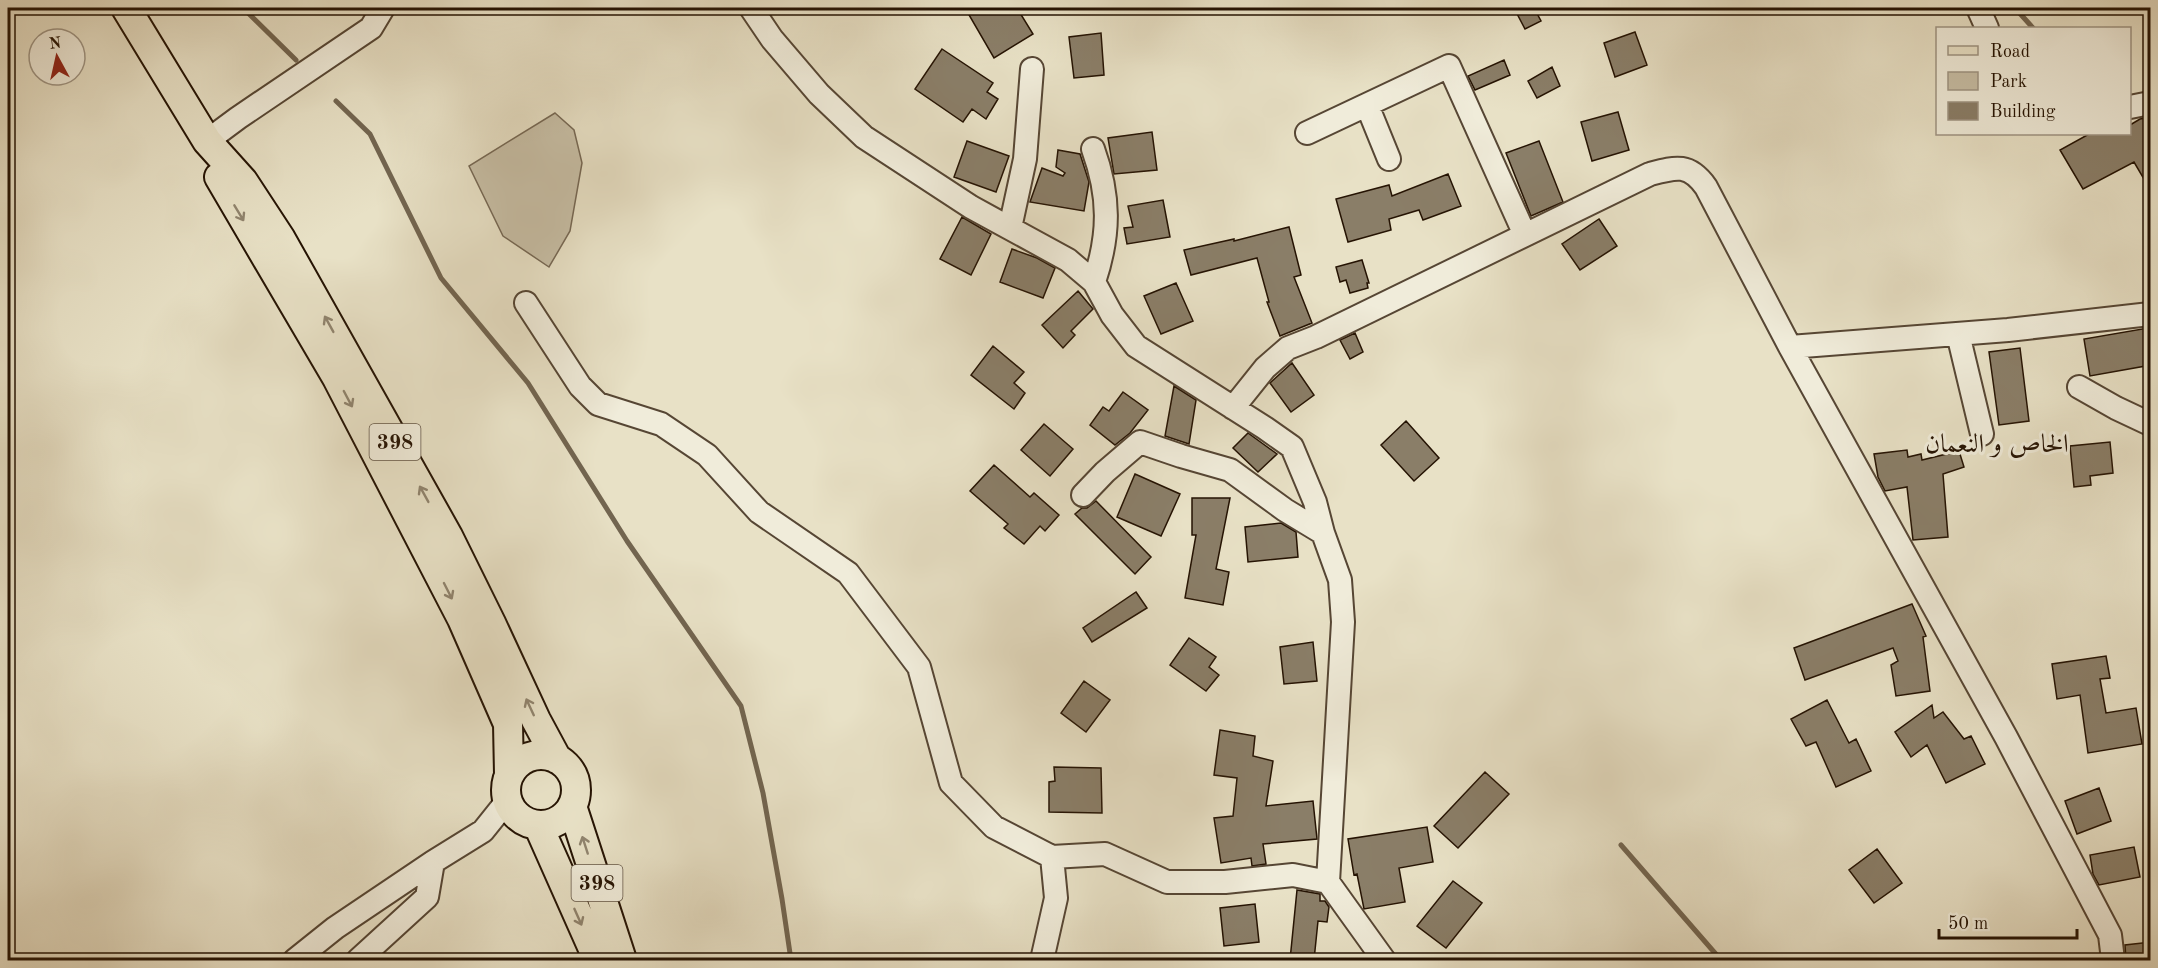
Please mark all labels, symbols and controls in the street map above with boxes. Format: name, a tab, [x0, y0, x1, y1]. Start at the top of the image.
north arrow	[27, 27, 87, 87]
legend	[1936, 27, 2131, 135]
text: N	[48, 35, 63, 53]
text: Road	[1990, 43, 2030, 61]
text: Park	[1990, 73, 2027, 91]
text: Building	[1990, 103, 2056, 121]
one-way arrow	[234, 204, 246, 221]
one-way arrow	[323, 316, 335, 333]
one-way arrow	[343, 390, 354, 408]
road number: 398	[370, 424, 420, 460]
district label: الخاص و النعمان	[1925, 432, 2069, 458]
one-way arrow	[418, 486, 429, 504]
one-way arrow	[442, 582, 454, 600]
one-way arrow	[523, 698, 535, 716]
one-way arrow	[579, 836, 590, 855]
road number: 398	[572, 865, 622, 901]
scale bar	[1939, 902, 2077, 940]
one-way arrow	[574, 908, 585, 926]
text: 50 m	[1948, 915, 1988, 933]

